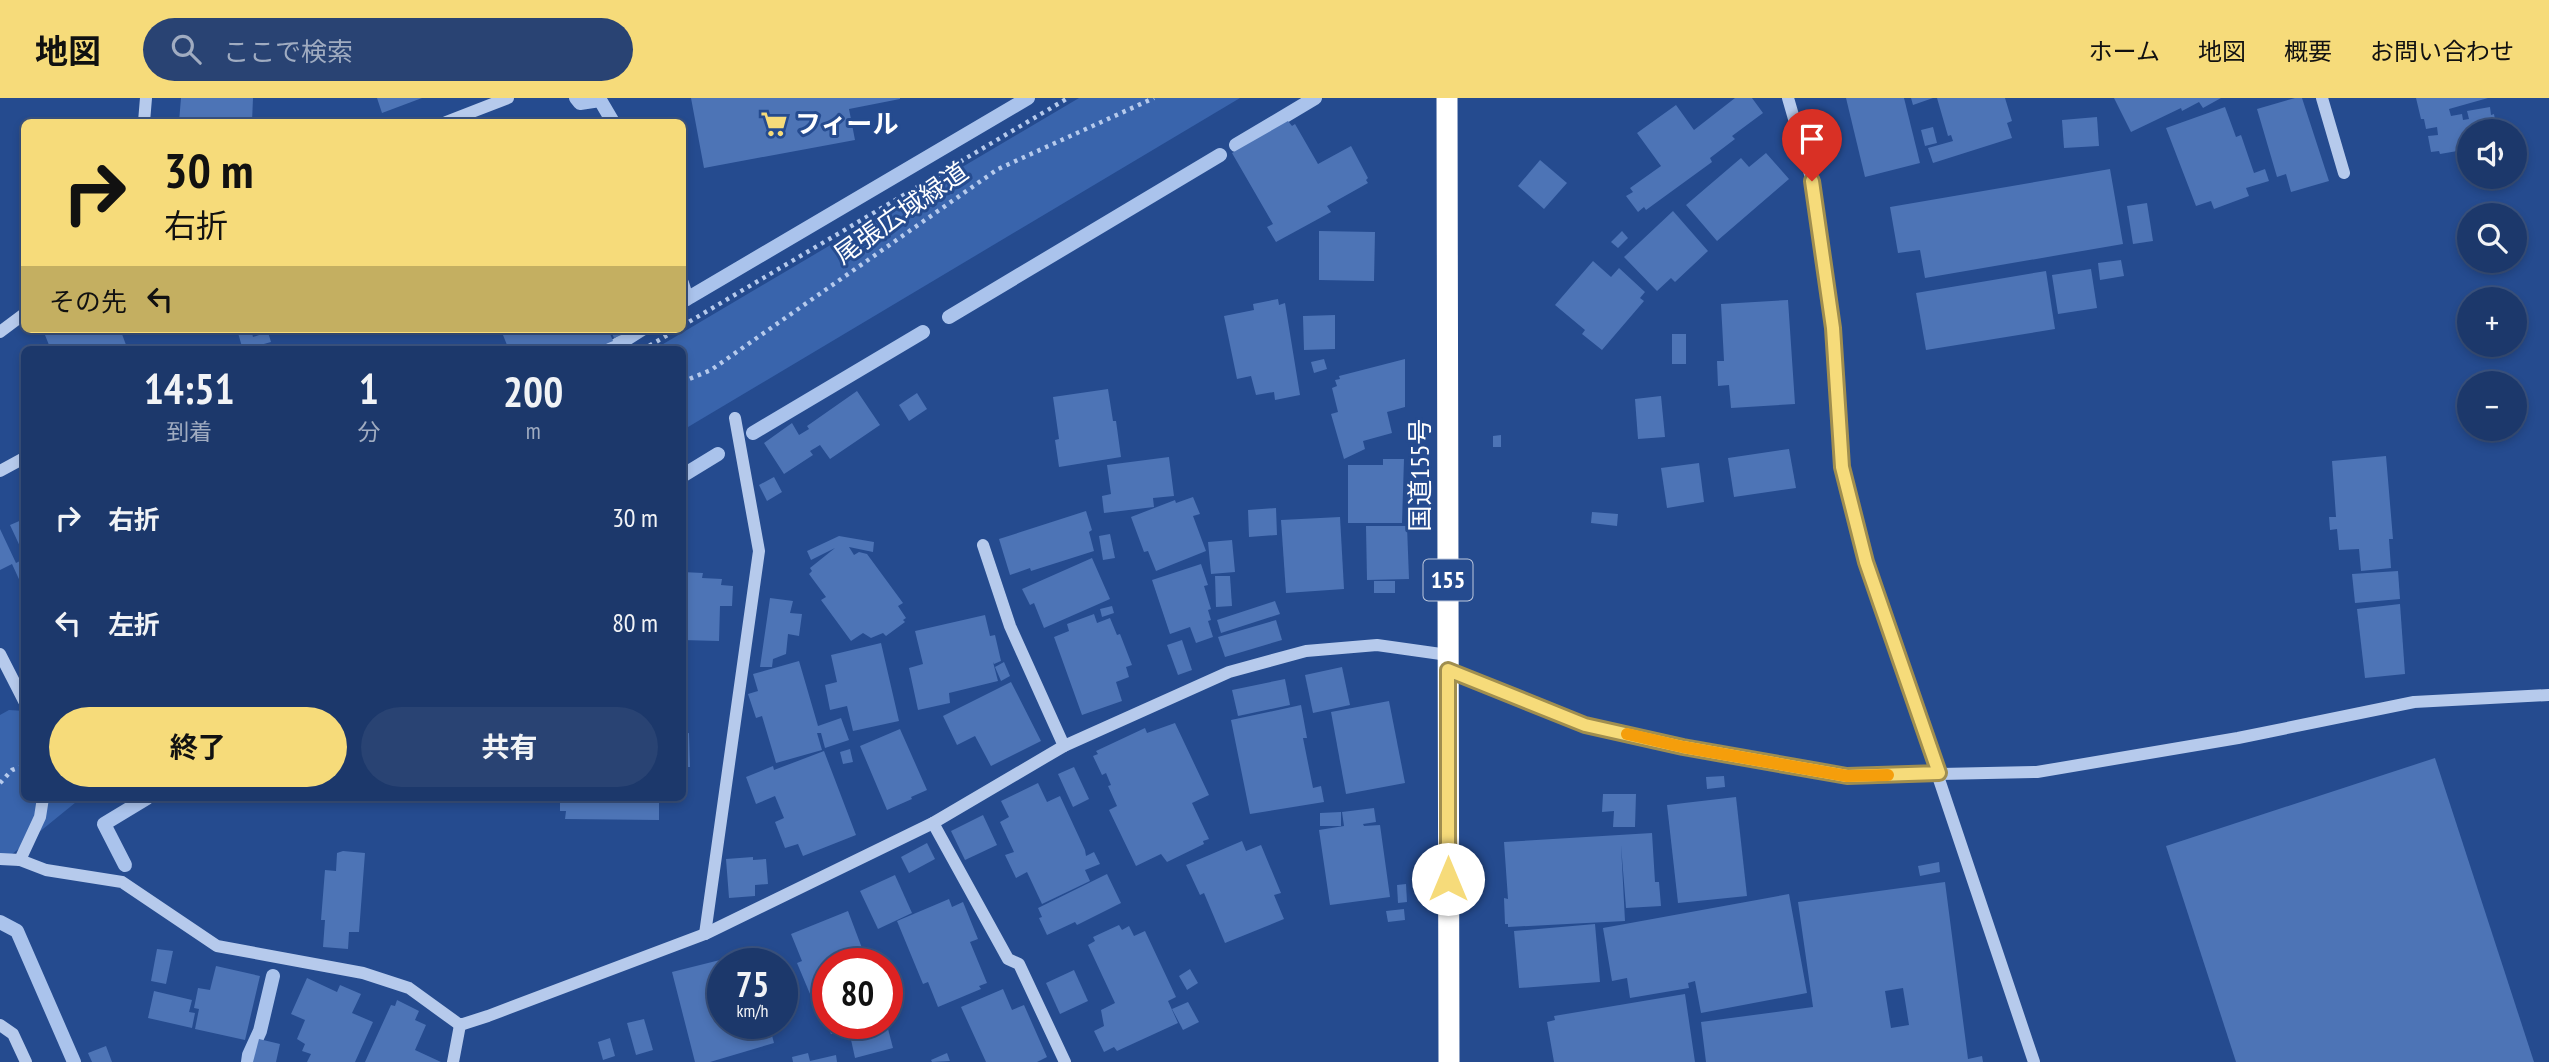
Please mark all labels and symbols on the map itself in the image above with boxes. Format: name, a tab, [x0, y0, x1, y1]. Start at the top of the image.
place label: フィール	[795, 107, 898, 140]
supermarket icon: フィール	[759, 109, 789, 139]
pin	[1782, 109, 1842, 181]
street label: 尾張広域緑道	[827, 154, 974, 271]
street label: 国道155号	[1403, 418, 1436, 532]
road number: 155	[1424, 560, 1472, 601]
position arrow	[1411, 842, 1485, 916]
speed limit sign: 80	[812, 948, 903, 1039]

